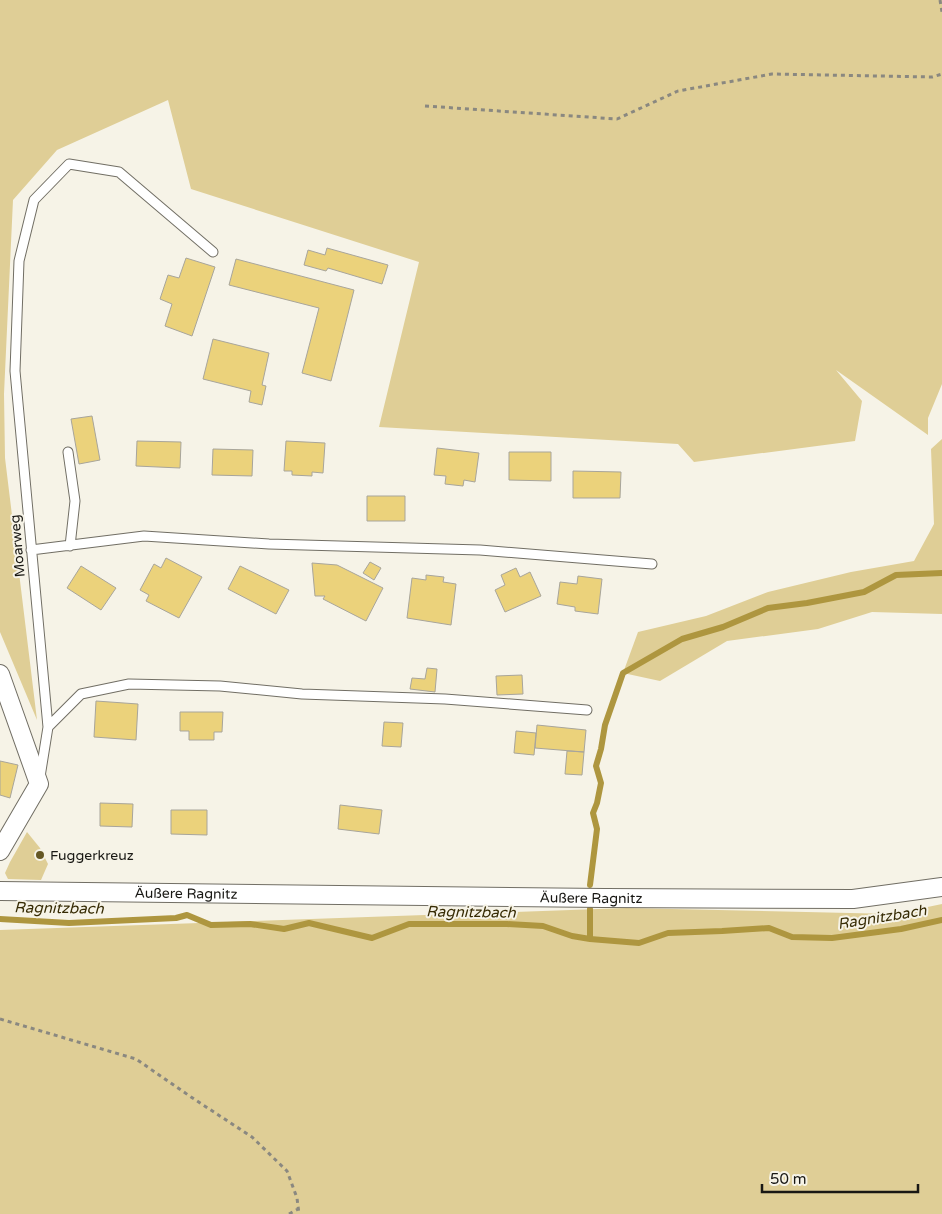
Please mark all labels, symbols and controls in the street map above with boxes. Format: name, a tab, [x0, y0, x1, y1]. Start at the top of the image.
street label: Moarweg	[6, 514, 29, 578]
place label: Fuggerkreuz	[50, 847, 134, 864]
marker: Fuggerkreuz	[34, 849, 46, 861]
street label: Äußere Ragnitz	[134, 885, 238, 903]
street label: Äußere Ragnitz	[539, 889, 643, 907]
water label: Ragnitzbach	[14, 898, 105, 918]
water label: Ragnitzbach	[836, 901, 929, 933]
water label: Ragnitzbach	[426, 902, 517, 922]
scale bar	[762, 1162, 918, 1194]
text: 50 m	[770, 1170, 807, 1188]

